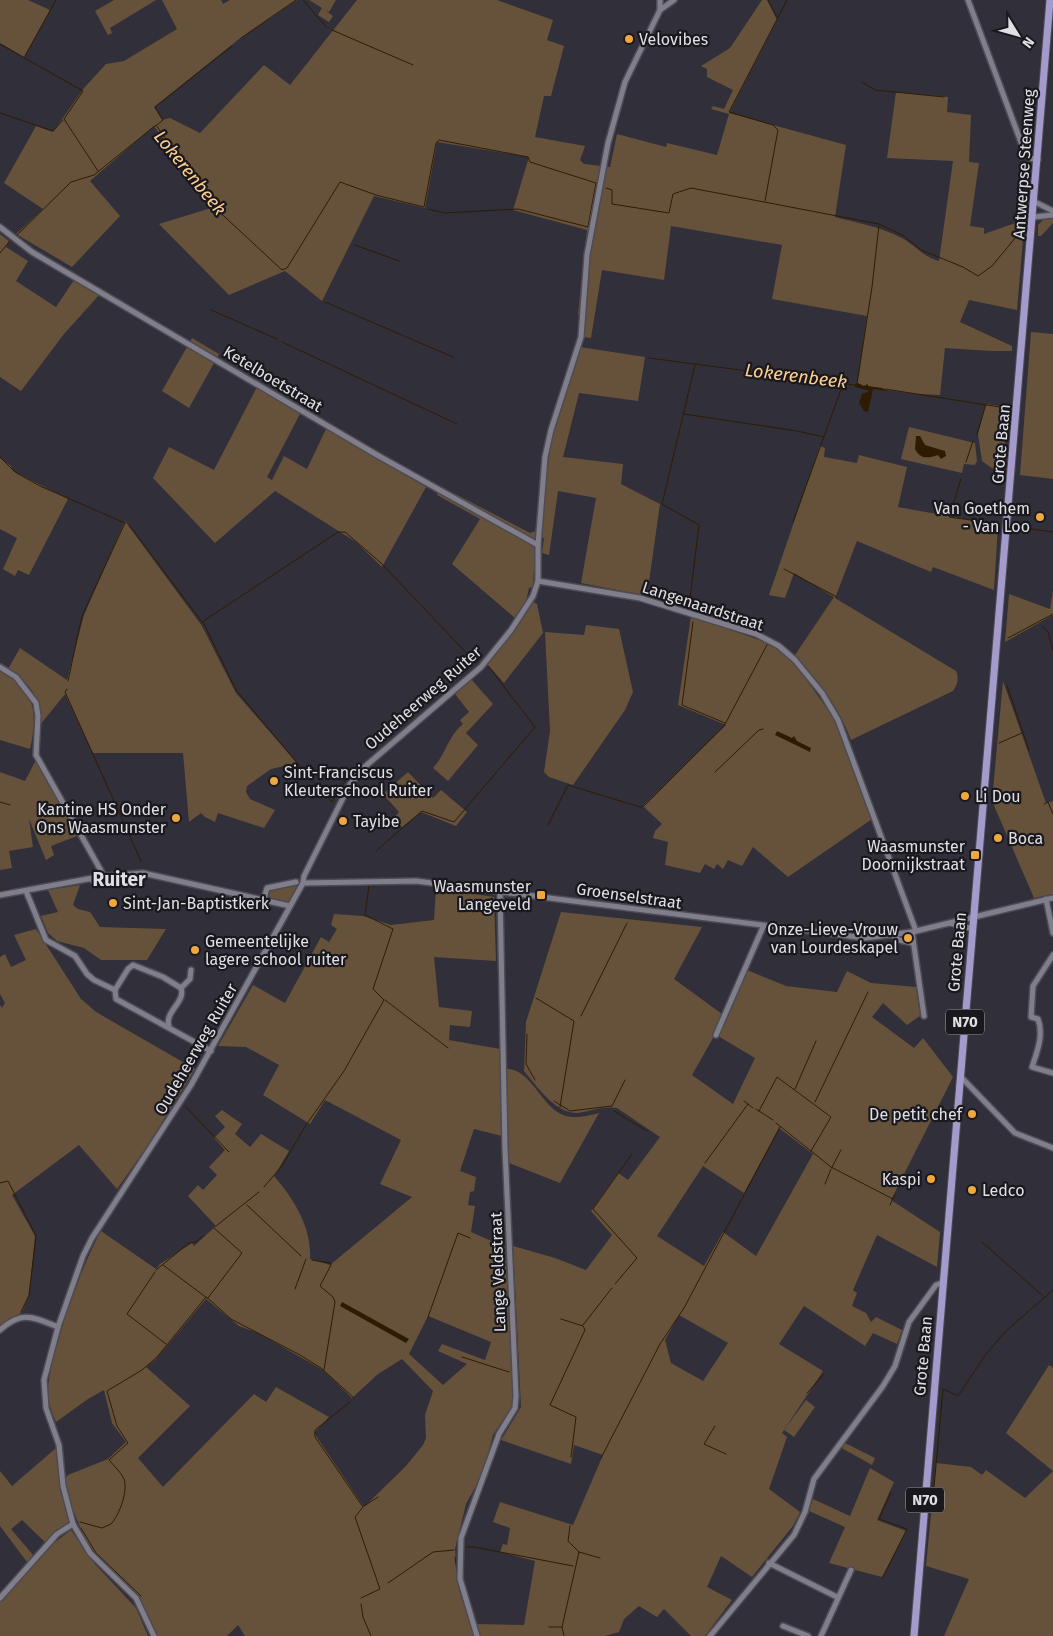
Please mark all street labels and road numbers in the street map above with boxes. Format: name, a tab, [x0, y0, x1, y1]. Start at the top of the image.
street label: Antwerpse Steenweg	[1009, 88, 1039, 240]
street label: Ketelboetstraat	[220, 342, 326, 416]
street label: Grote Baan	[988, 403, 1014, 485]
street label: Langenaardstraat	[640, 577, 766, 635]
street label: Oudeheerweg Ruiter	[361, 642, 486, 754]
street label: Groenselstraat	[575, 879, 683, 913]
street label: Grote Baan	[944, 911, 970, 993]
street label: Oudeheerweg Ruiter	[151, 979, 242, 1118]
road number: N70	[946, 1010, 984, 1034]
street label: Lange Veldstraat	[486, 1211, 510, 1332]
street label: Grote Baan	[910, 1315, 936, 1397]
road number: N70	[906, 1488, 944, 1512]

